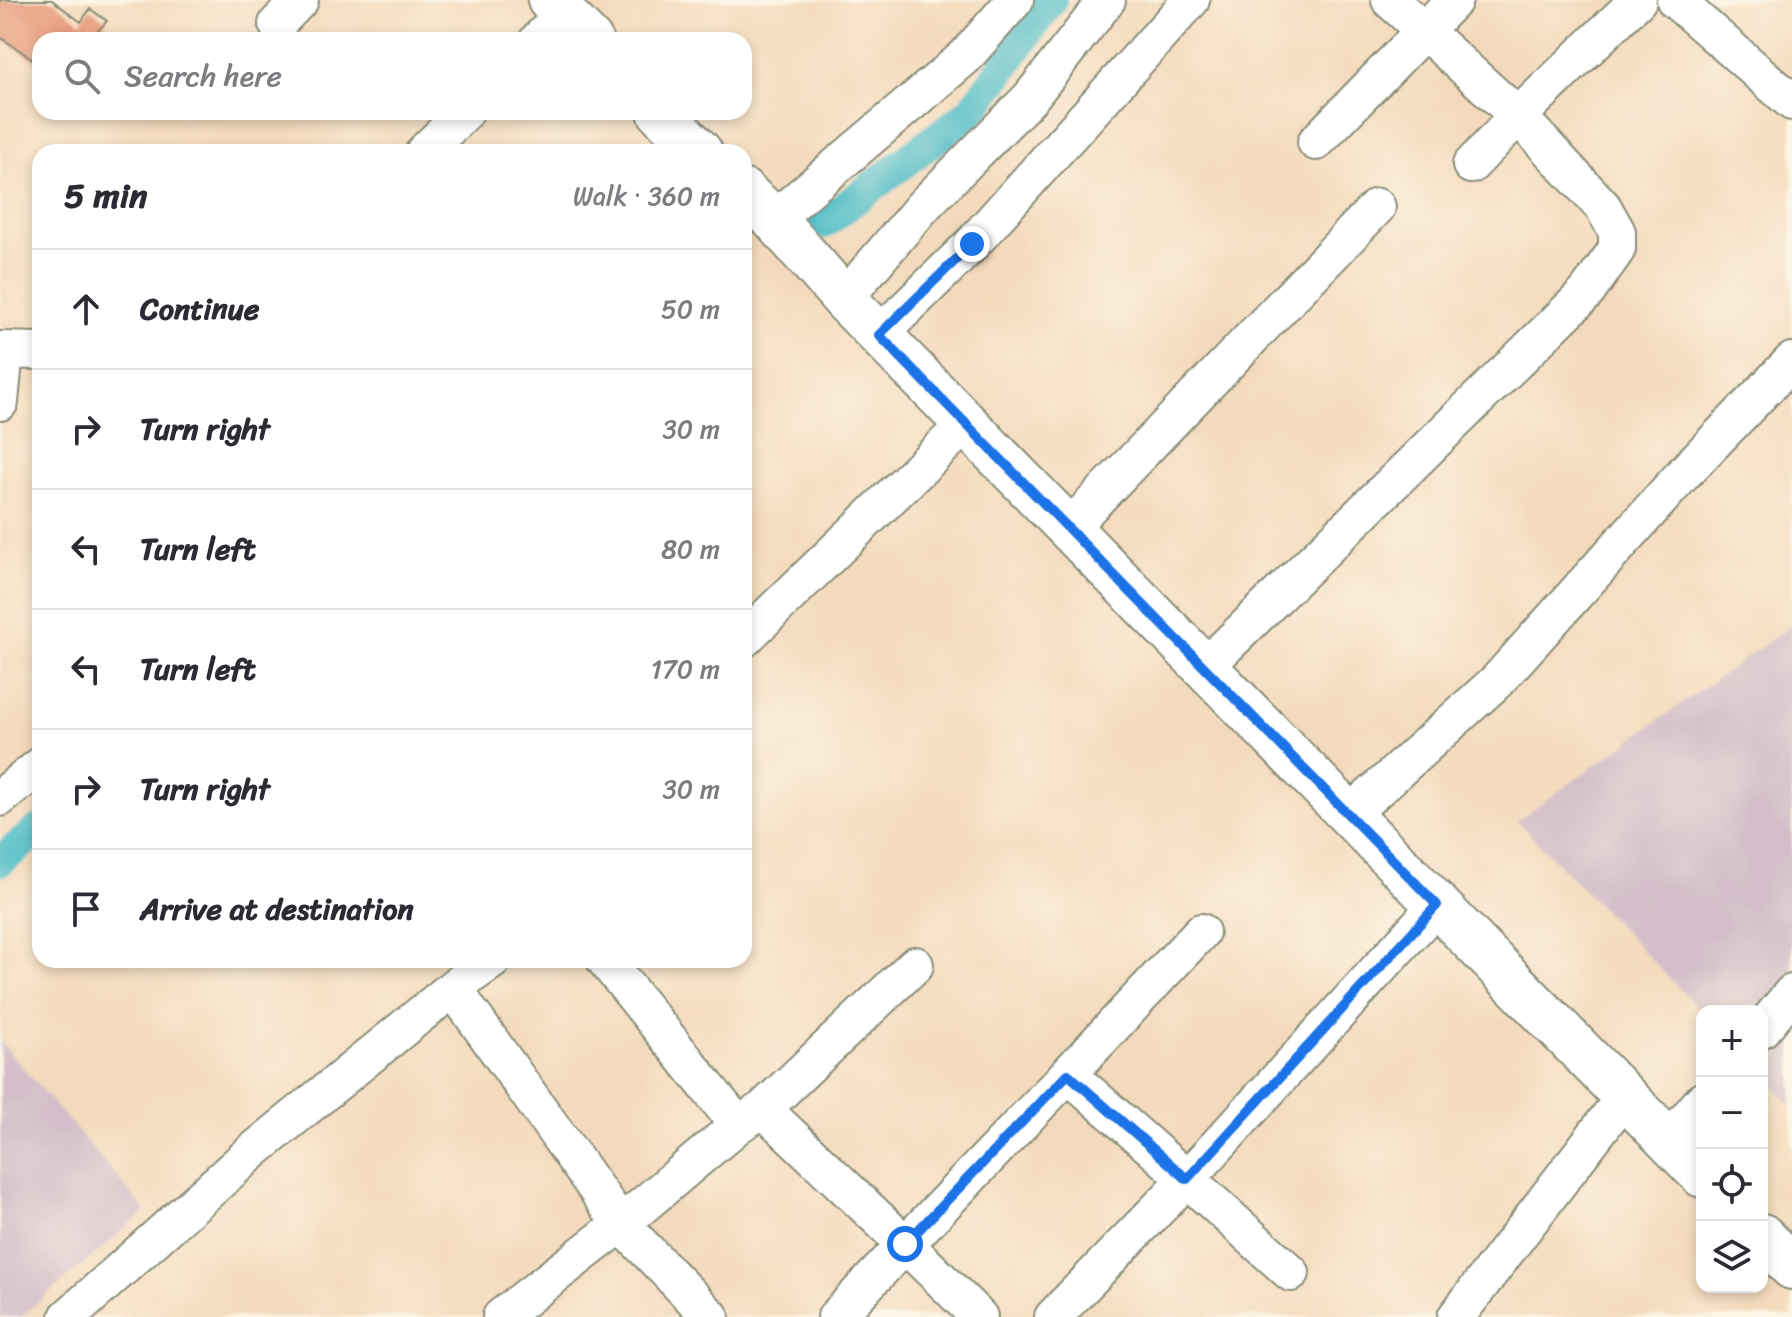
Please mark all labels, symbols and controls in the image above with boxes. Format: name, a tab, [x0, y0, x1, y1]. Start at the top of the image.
search box	[32, 32, 752, 120]
text: Search here	[124, 49, 282, 103]
icon: search	[60, 54, 104, 98]
text: 5 min	[64, 166, 147, 226]
text: Walk · 360 m	[573, 173, 720, 219]
route end	[954, 226, 990, 262]
text: Continue	[140, 282, 259, 336]
text: 50 m	[661, 286, 720, 332]
icon: ahead	[64, 287, 108, 331]
text: Turn right	[140, 402, 270, 456]
text: 30 m	[663, 406, 720, 452]
icon: right	[64, 407, 108, 451]
text: Turn left	[140, 522, 256, 576]
text: 80 m	[661, 526, 720, 572]
icon: left	[64, 527, 108, 571]
text: Turn left	[140, 642, 256, 696]
text: 170 m	[651, 646, 720, 692]
icon: left	[64, 647, 108, 691]
text: Turn right	[140, 762, 270, 816]
text: 30 m	[663, 766, 720, 812]
icon: right	[64, 767, 108, 811]
text: Arrive at destination	[140, 882, 414, 936]
icon: arrive	[64, 887, 108, 931]
map controls	[1696, 1005, 1768, 1293]
button: +	[1696, 1005, 1768, 1077]
button: −	[1696, 1077, 1768, 1149]
button: locate	[1696, 1149, 1768, 1221]
button: layers	[1696, 1221, 1768, 1293]
route start	[887, 1226, 923, 1262]

